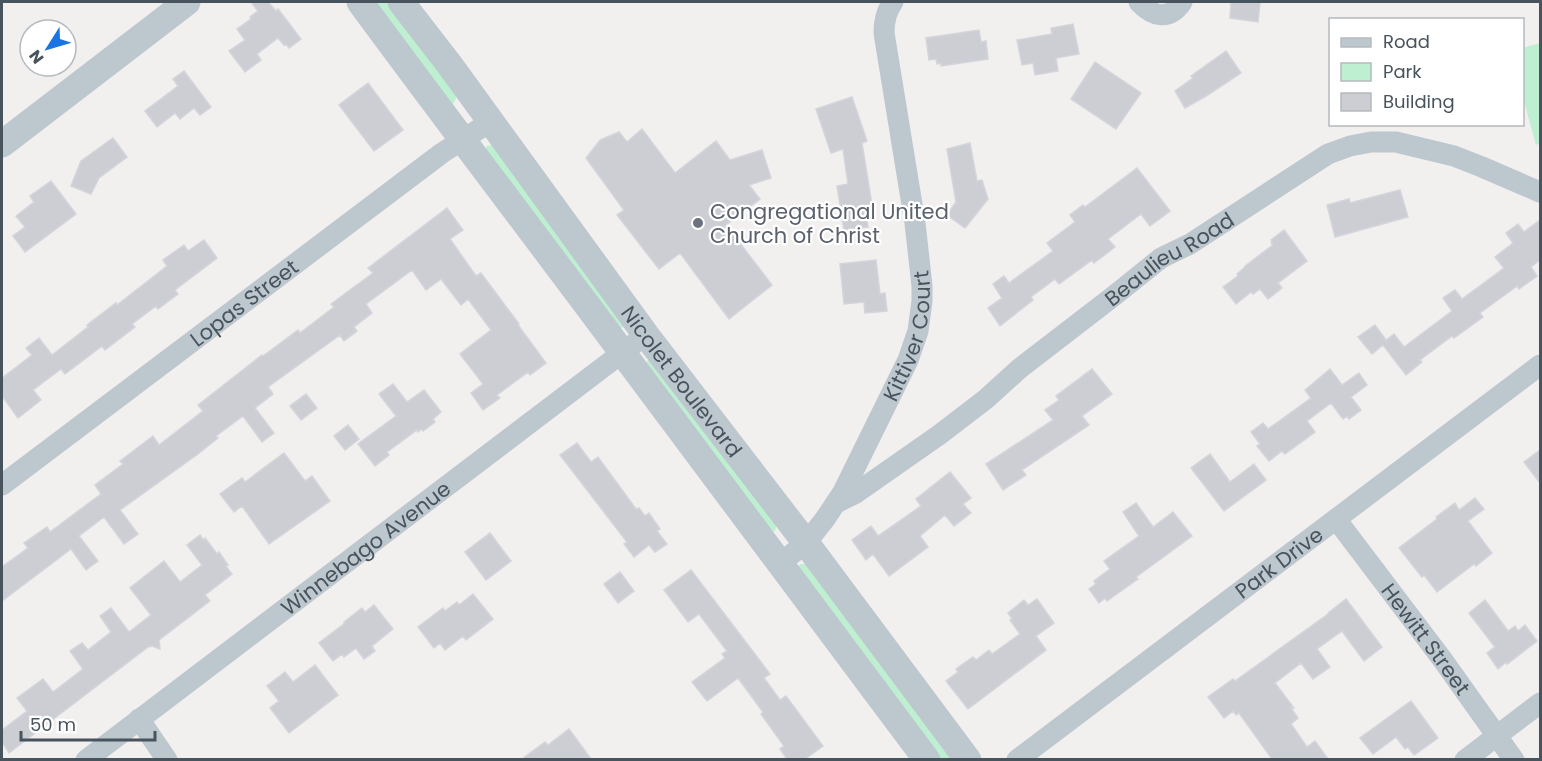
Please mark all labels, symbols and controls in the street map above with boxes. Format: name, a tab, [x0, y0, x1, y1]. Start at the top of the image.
north arrow	[18, 18, 78, 78]
legend	[1329, 18, 1524, 126]
text: Road	[1383, 29, 1430, 54]
text: N	[24, 45, 49, 68]
text: Park	[1383, 59, 1422, 84]
text: Building	[1383, 89, 1455, 114]
place label: Congregational United Church of Christ	[710, 197, 949, 250]
street label: Beaulieu Road	[1098, 205, 1239, 313]
marker: Congregational United Church of Christ	[691, 216, 705, 230]
street label: Lopas Street	[184, 252, 304, 353]
street label: Kittiver Court	[876, 269, 937, 406]
street label: Nicolet Boulevard	[615, 300, 749, 463]
street label: Winnebago Avenue	[275, 474, 456, 622]
street label: Park Drive	[1229, 520, 1329, 605]
street label: Hewitt Street	[1375, 577, 1477, 700]
scale bar	[21, 704, 154, 742]
text: 50 m	[30, 712, 76, 737]

